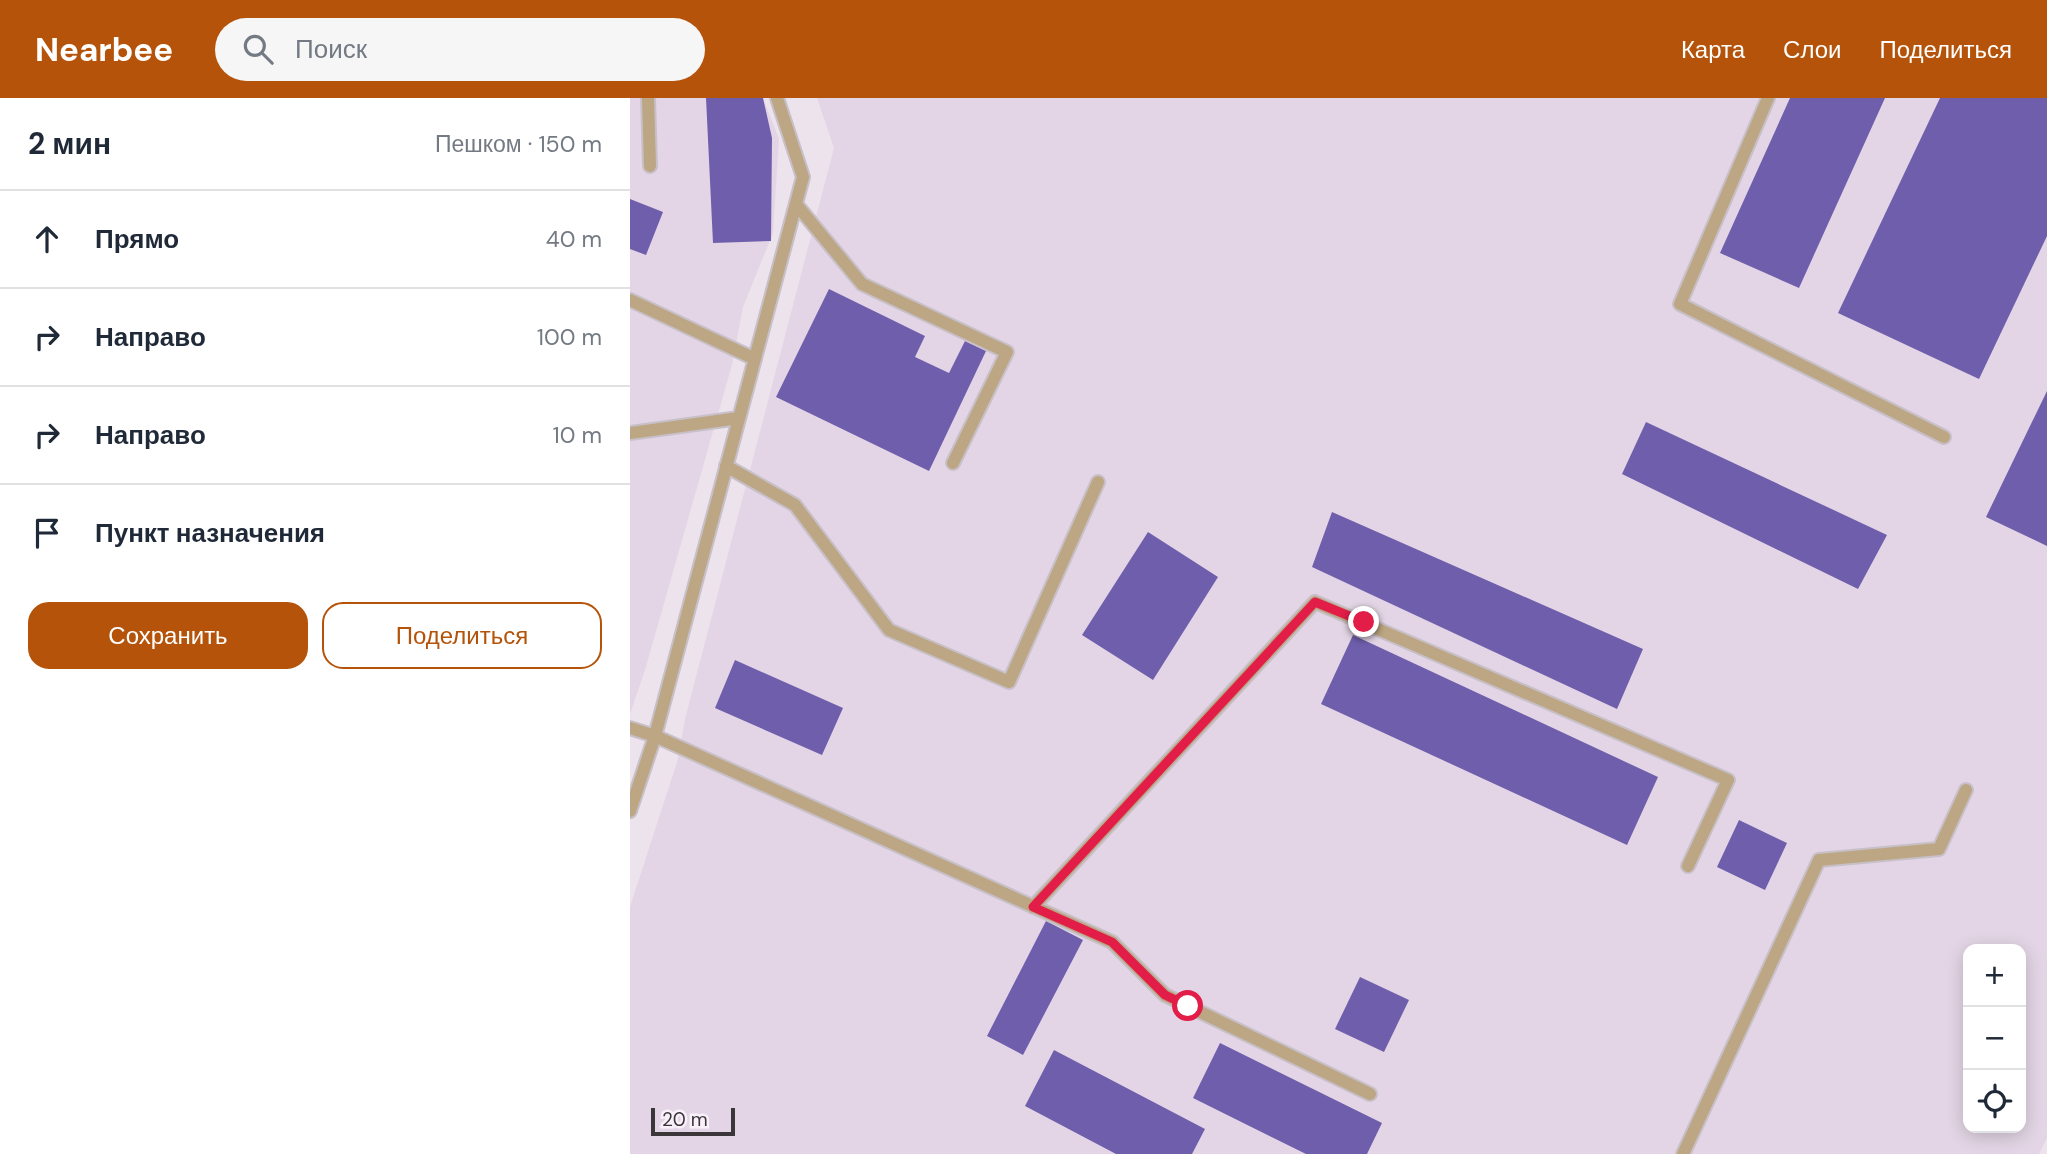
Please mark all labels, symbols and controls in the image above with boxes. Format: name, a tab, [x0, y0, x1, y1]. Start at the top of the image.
search box	[215, 18, 705, 81]
text: Nearbee	[35, 28, 173, 71]
icon: search	[239, 30, 277, 68]
text: Поиск	[295, 32, 367, 66]
text: Карта	[1681, 34, 1745, 65]
text: Слои	[1783, 34, 1841, 65]
text: Поделиться	[1879, 34, 2012, 65]
text: 2 мин	[28, 124, 111, 163]
text: Пешком · 150 m	[435, 129, 602, 159]
icon: ahead	[28, 220, 66, 258]
text: Прямо	[95, 222, 179, 256]
text: 40 m	[546, 224, 602, 254]
icon: right	[28, 318, 66, 356]
text: Направо	[95, 320, 206, 354]
text: 100 m	[537, 322, 602, 352]
icon: right	[28, 416, 66, 454]
text: Направо	[95, 418, 206, 452]
text: 10 m	[552, 420, 602, 450]
icon: arrive	[28, 514, 66, 552]
text: Пункт назначения	[95, 516, 325, 550]
button: Сохранить	[28, 602, 308, 669]
button: Поделиться	[322, 602, 602, 669]
route end	[1348, 606, 1379, 637]
map controls	[1963, 944, 2026, 1133]
button: +	[1963, 944, 2026, 1007]
route start	[1172, 990, 1203, 1021]
button: −	[1963, 1007, 2026, 1070]
button: locate	[1963, 1070, 2026, 1133]
scale bar	[651, 1105, 735, 1137]
text: 20 m	[662, 1107, 708, 1132]

